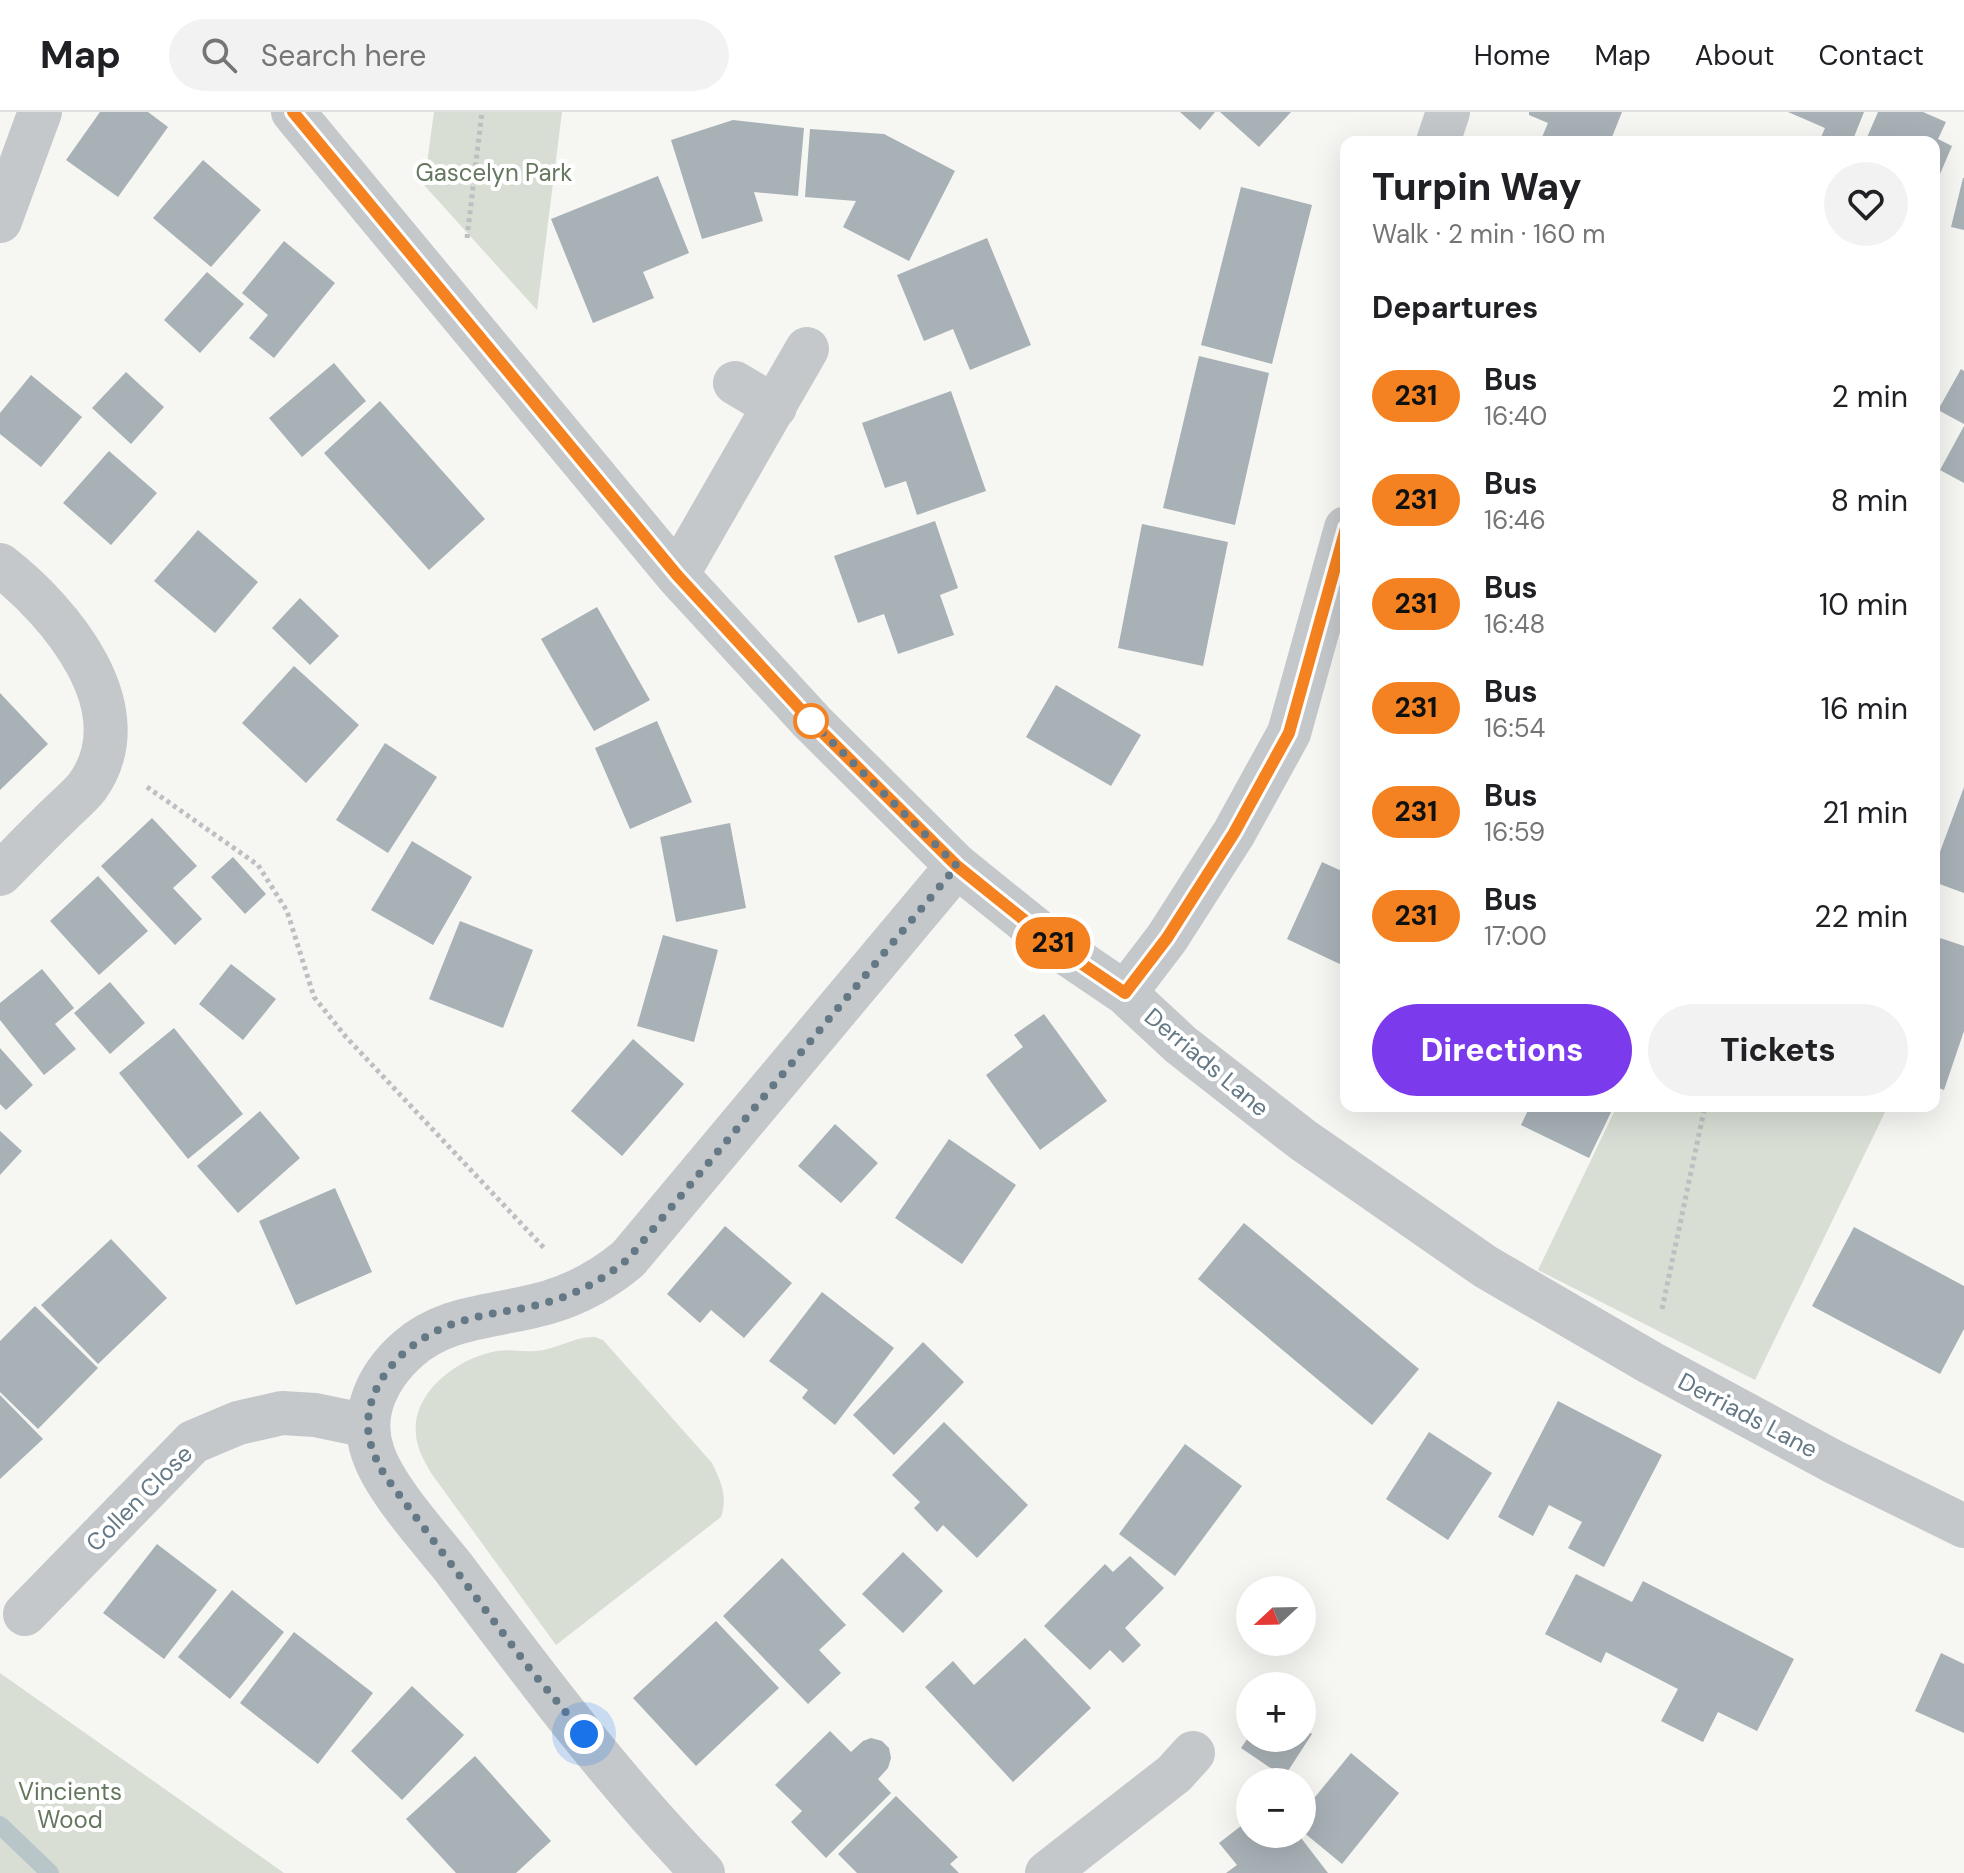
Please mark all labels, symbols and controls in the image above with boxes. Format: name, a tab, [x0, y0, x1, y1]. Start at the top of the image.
search box	[169, 19, 729, 91]
text: Map	[40, 30, 121, 80]
icon: search	[197, 33, 241, 77]
text: Search here	[261, 36, 426, 75]
text: Home	[1474, 37, 1550, 74]
text: Map	[1594, 37, 1651, 74]
text: About	[1695, 37, 1774, 74]
text: Contact	[1818, 37, 1924, 74]
park label: Gascelyn Park	[416, 157, 572, 188]
text: Turpin Way	[1372, 162, 1582, 212]
button: heart	[1824, 162, 1908, 246]
text: Walk · 2 min · 160 m	[1372, 217, 1605, 251]
text: Departures	[1372, 288, 1538, 327]
text: Bus	[1484, 360, 1538, 399]
text: 231	[1394, 377, 1438, 414]
text: 2 min	[1832, 377, 1908, 416]
text: 16:40	[1484, 399, 1547, 433]
text: Bus	[1484, 464, 1538, 503]
text: 231	[1394, 481, 1438, 518]
text: 8 min	[1831, 481, 1908, 520]
text: 16:46	[1484, 503, 1546, 537]
text: Bus	[1484, 568, 1538, 607]
text: 231	[1394, 585, 1438, 622]
text: 10 min	[1819, 585, 1908, 624]
text: 16:48	[1484, 607, 1545, 641]
text: Bus	[1484, 672, 1538, 711]
text: 231	[1394, 689, 1438, 726]
text: 16 min	[1821, 689, 1908, 728]
unlabelled marker	[794, 704, 828, 738]
text: 16:54	[1484, 711, 1545, 745]
text: Bus	[1484, 776, 1538, 815]
text: 231	[1394, 793, 1438, 830]
text: 21 min	[1822, 793, 1908, 832]
text: 16:59	[1484, 815, 1545, 849]
text: Bus	[1484, 880, 1538, 919]
text: 231	[1394, 897, 1438, 934]
text: 22 min	[1814, 897, 1908, 936]
line badge: 231	[1007, 917, 1099, 969]
text: 17:00	[1484, 919, 1547, 953]
text: 231	[1031, 924, 1075, 961]
street label: Derriads Lane	[1138, 1001, 1276, 1123]
button: Directions	[1372, 1004, 1632, 1096]
button: Tickets	[1648, 1004, 1908, 1096]
street label: Derriads Lane	[1673, 1365, 1823, 1465]
street label: Collen Close	[79, 1438, 199, 1558]
north arrow	[1236, 1576, 1316, 1656]
map controls	[1236, 1576, 1316, 1848]
button: +	[1236, 1672, 1316, 1752]
your location	[564, 1714, 604, 1754]
button: −	[1236, 1768, 1316, 1848]
park label: Vincients Wood	[18, 1776, 122, 1835]

